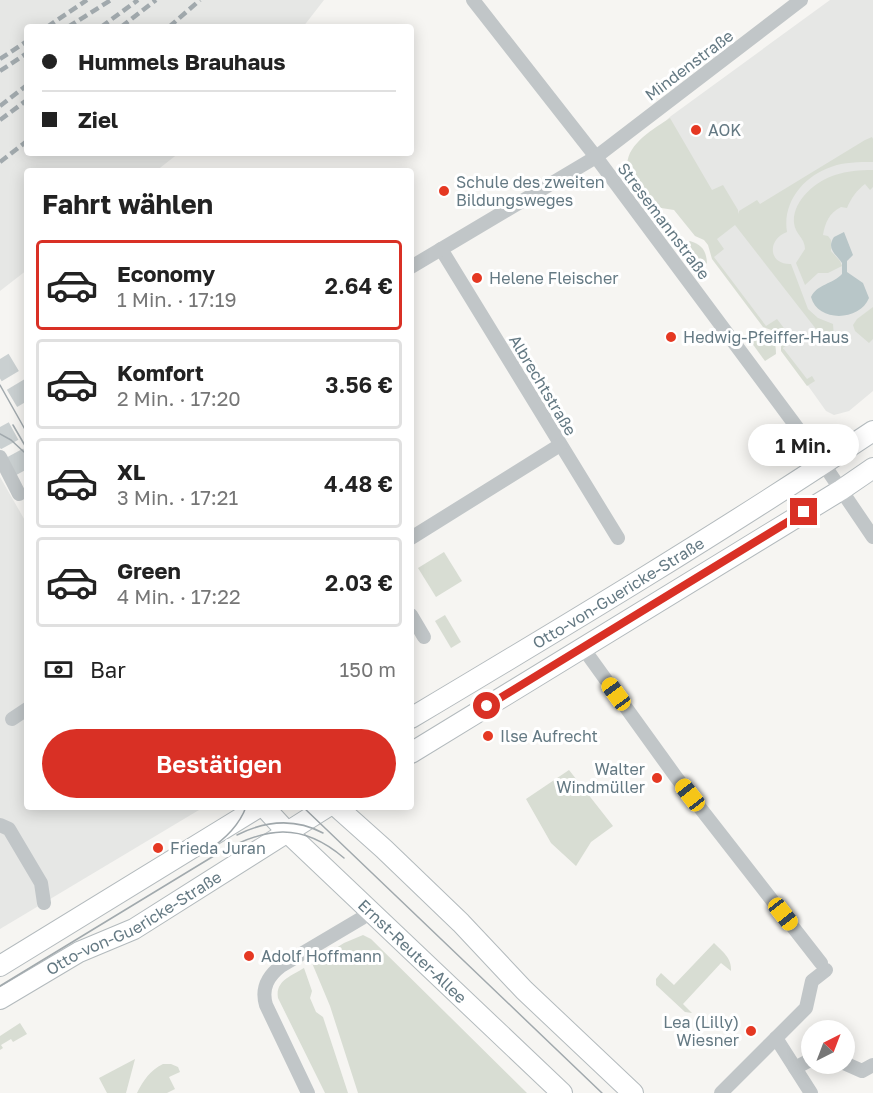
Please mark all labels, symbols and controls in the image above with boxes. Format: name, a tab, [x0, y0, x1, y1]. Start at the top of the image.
street label: Mindenstraße	[641, 25, 737, 105]
text: Hummels Brauhaus	[78, 48, 286, 75]
text: Ziel	[78, 106, 118, 133]
place label: AOK	[708, 120, 741, 140]
marker: AOK	[689, 123, 703, 137]
street label: Stresemannstraße	[614, 159, 714, 283]
place label: Schule des zweiten Bildungsweges	[456, 172, 605, 210]
marker: Schule des zweiten Bildungsweges	[437, 184, 451, 198]
text: Fahrt wählen	[42, 188, 213, 220]
icon: car	[45, 258, 99, 312]
text: Economy	[117, 260, 215, 287]
place label: Helene Fleischer	[489, 268, 618, 288]
marker: Helene Fleischer	[470, 271, 484, 285]
text: 2.64 €	[325, 272, 393, 299]
text: 1 Min. · 17:19	[117, 287, 237, 311]
place label: Hedwig-Pfeiffer-Haus	[683, 327, 849, 347]
marker: Hedwig-Pfeiffer-Haus	[664, 330, 678, 344]
street label: Albrechtstraße	[505, 331, 581, 439]
icon: car	[45, 357, 99, 411]
text: Komfort	[117, 359, 204, 386]
text: 3.56 €	[325, 371, 393, 398]
text: 2 Min. · 17:20	[117, 386, 241, 410]
callout: 1 Min.	[748, 425, 860, 467]
text: 1 Min.	[775, 433, 832, 457]
icon: car	[45, 456, 99, 510]
text: XL	[117, 458, 145, 485]
text: 4.48 €	[324, 470, 393, 497]
text: 3 Min. · 17:21	[117, 485, 238, 509]
route end	[790, 498, 817, 525]
street label: Otto-von-Guericke-Straße	[529, 533, 708, 653]
icon: car	[45, 555, 99, 609]
text: Green	[117, 557, 181, 584]
text: 2.03 €	[325, 569, 393, 596]
text: 4 Min. · 17:22	[117, 584, 241, 608]
icon: cash	[42, 653, 75, 686]
text: Bar	[90, 656, 126, 683]
text: 150 m	[340, 657, 396, 681]
car	[598, 674, 634, 714]
route start	[473, 692, 500, 719]
place label: Ilse Aufrecht	[500, 726, 598, 746]
button: Bestätigen	[42, 729, 396, 798]
marker: Ilse Aufrecht	[481, 729, 495, 743]
place label: Walter Windmüller	[556, 759, 645, 797]
marker: Walter Windmüller	[650, 771, 664, 785]
car	[672, 775, 708, 815]
place label: Frieda Juran	[170, 838, 266, 858]
marker: Frieda Juran	[151, 841, 165, 855]
street label: Otto-von-Guericke-Straße	[42, 866, 225, 979]
car	[765, 894, 801, 934]
street label: Ernst-Reuter-Allee	[354, 895, 471, 1007]
place label: Adolf Hoffmann	[261, 946, 382, 966]
marker: Adolf Hoffmann	[242, 949, 256, 963]
place label: Lea (Lilly) Wiesner	[663, 1012, 739, 1050]
north arrow	[801, 1020, 855, 1074]
map controls	[801, 1020, 855, 1074]
marker: Lea (Lilly) Wiesner	[744, 1024, 758, 1038]

